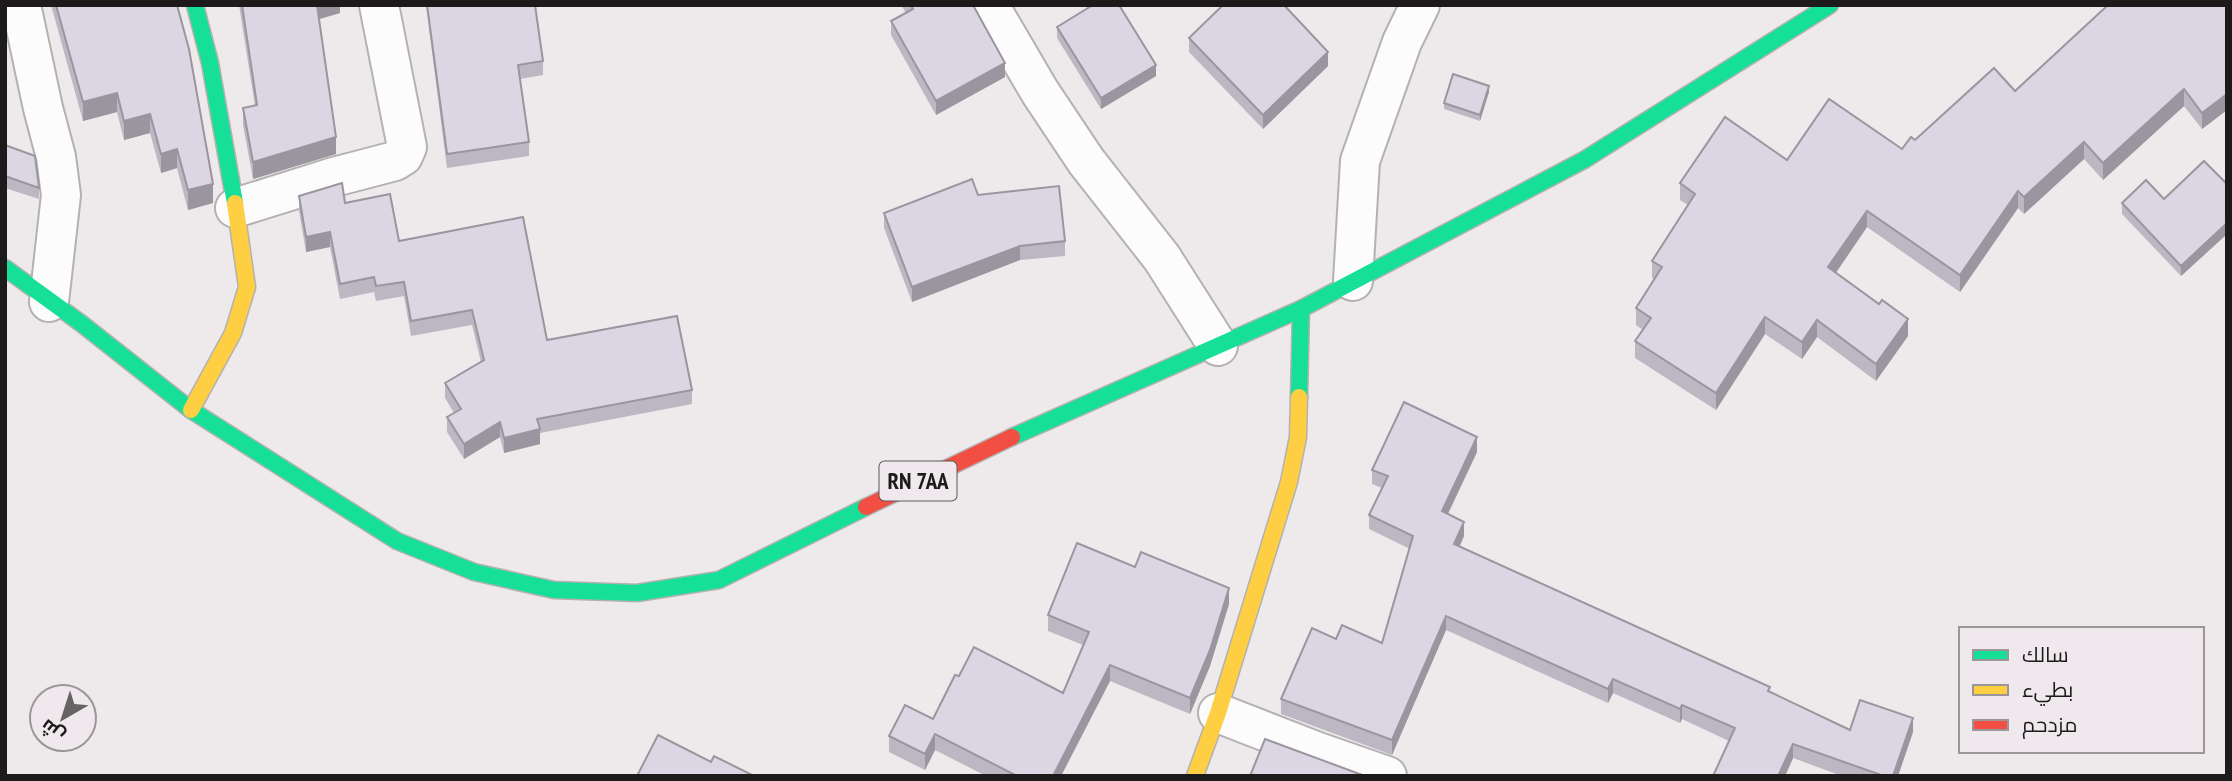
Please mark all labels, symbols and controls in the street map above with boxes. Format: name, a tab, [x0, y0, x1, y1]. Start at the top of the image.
road number: RN 7AA	[880, 461, 956, 500]
legend	[1959, 627, 2204, 753]
text: سالك	[2022, 641, 2069, 668]
text: بطيء	[2022, 676, 2073, 706]
north arrow	[28, 683, 98, 753]
text: مزدحم	[2022, 711, 2077, 739]
text: ش	[35, 714, 69, 748]

